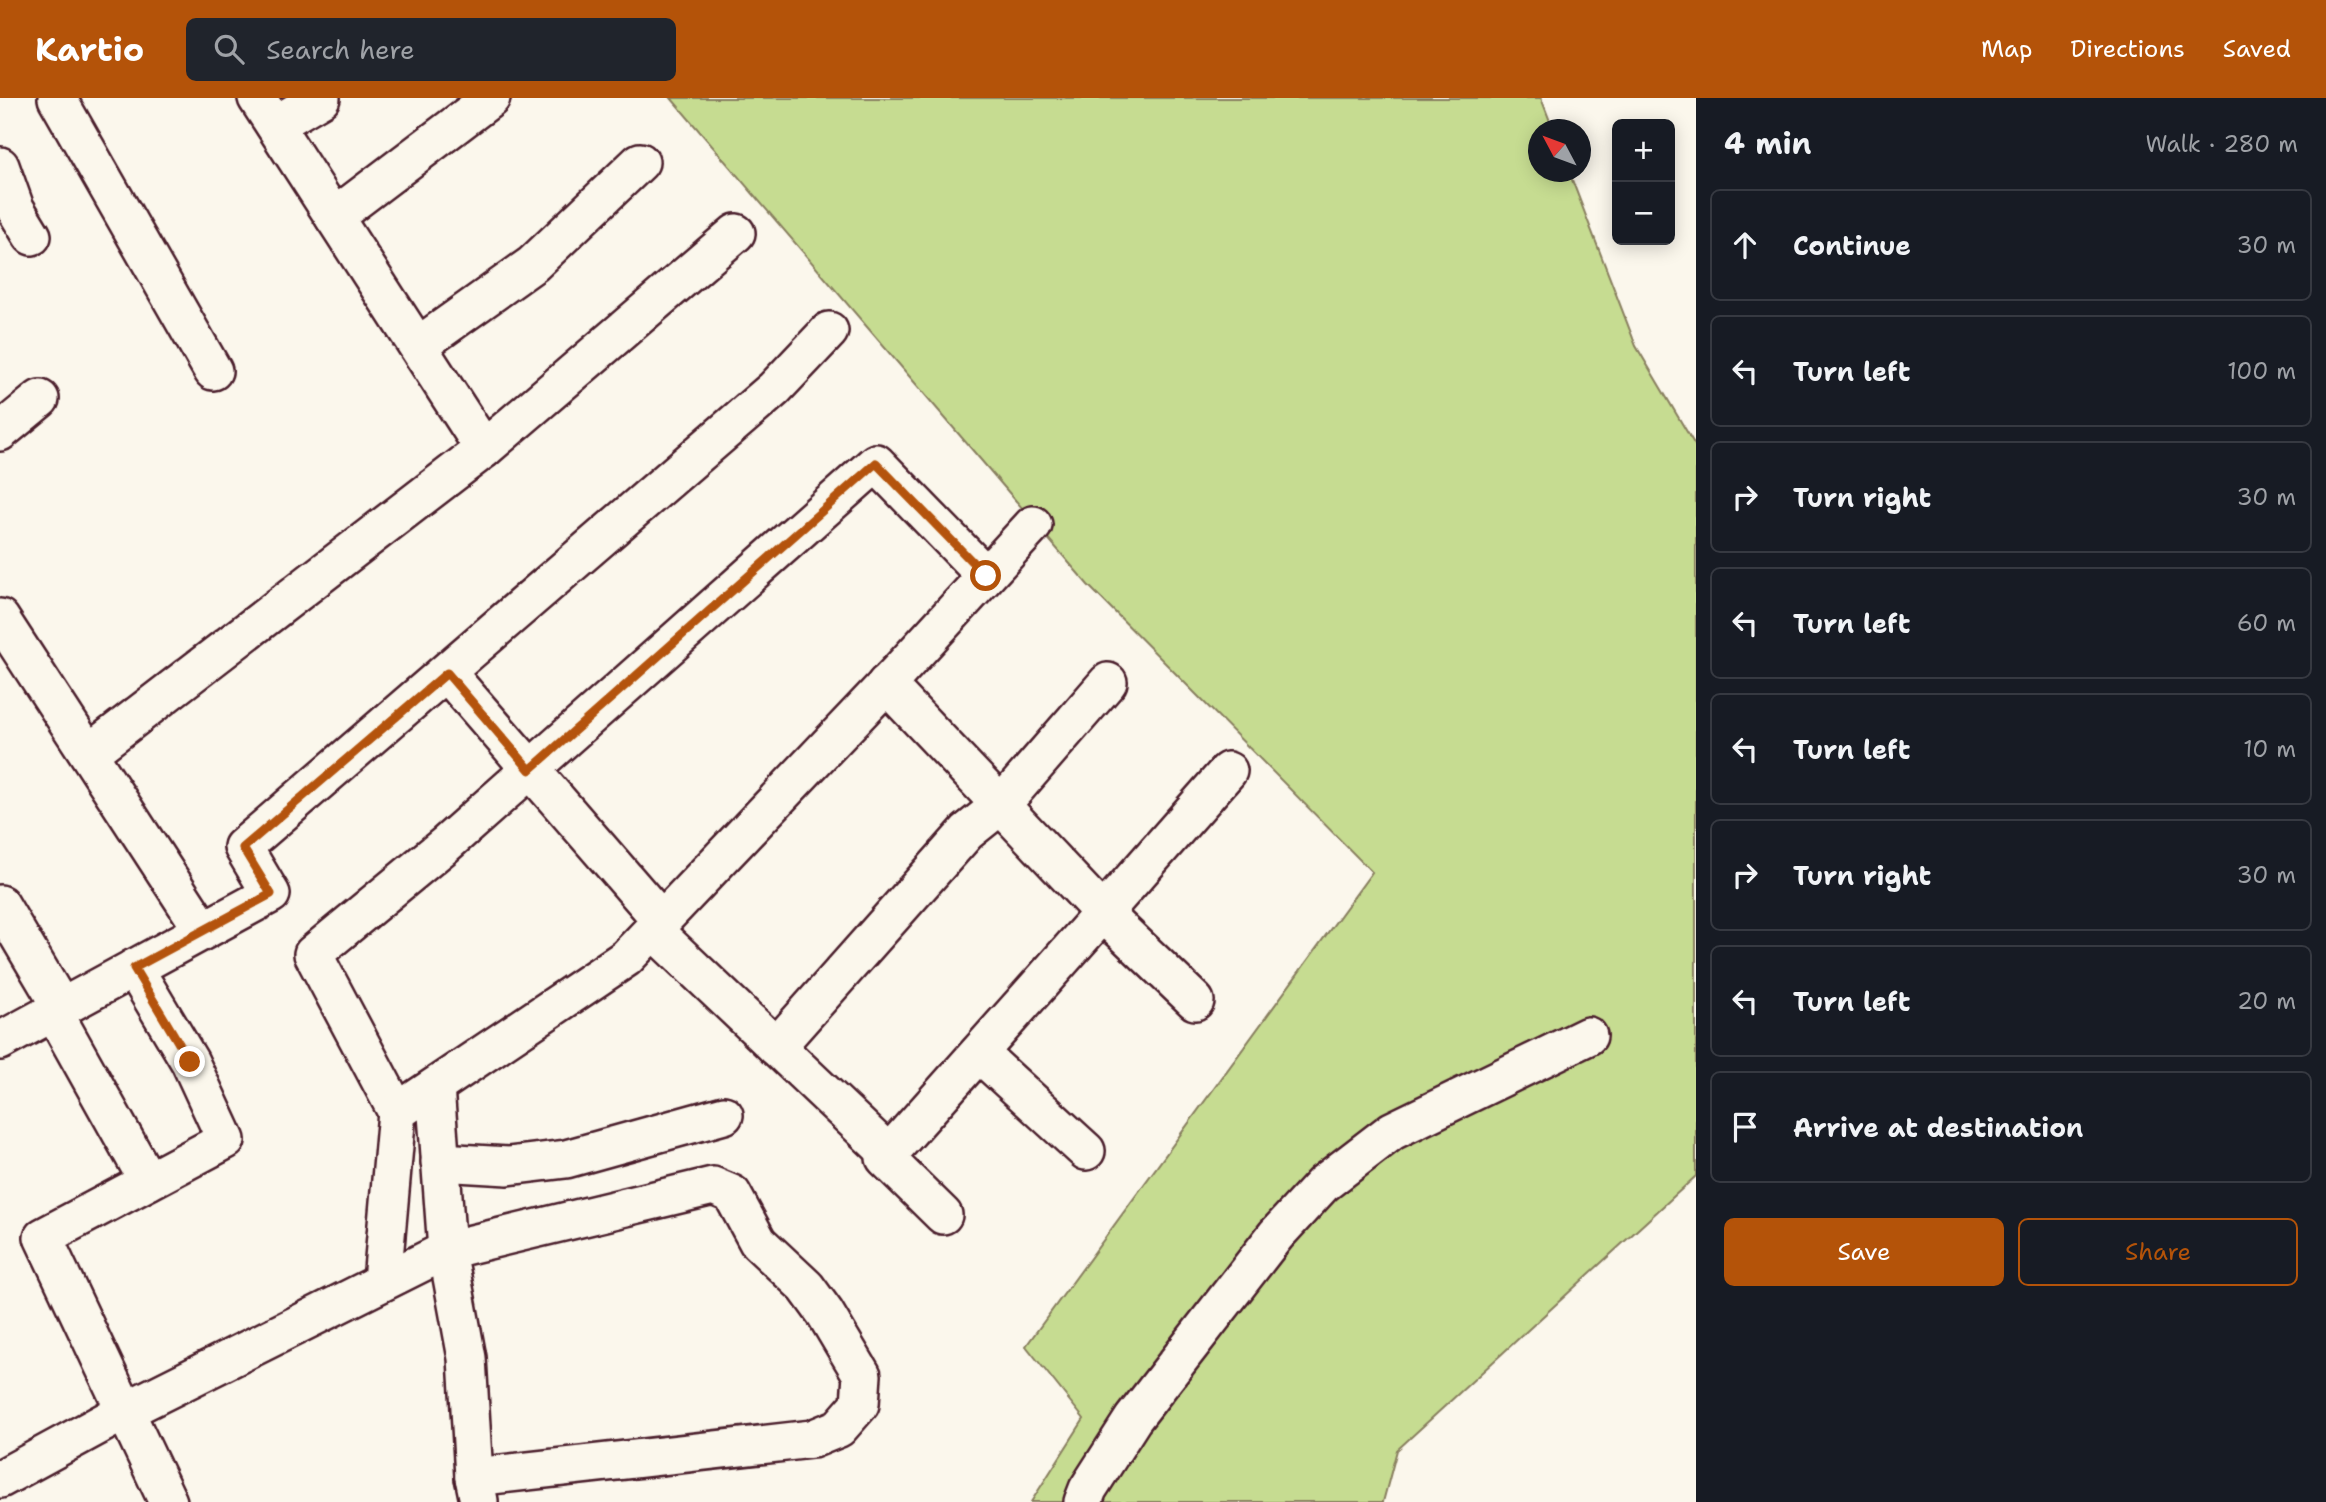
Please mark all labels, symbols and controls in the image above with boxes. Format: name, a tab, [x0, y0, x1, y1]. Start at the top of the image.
search box	[186, 18, 676, 81]
text: Kartio	[35, 27, 144, 72]
icon: search	[210, 30, 248, 68]
text: Search here	[266, 32, 415, 67]
text: Map	[1981, 33, 2032, 65]
text: Directions	[2070, 33, 2185, 65]
text: Saved	[2223, 33, 2291, 65]
north arrow	[1528, 119, 1591, 182]
map controls	[1612, 119, 1675, 245]
button: +	[1612, 119, 1675, 182]
text: 4 min	[1724, 123, 1811, 164]
text: Walk · 280 m	[2145, 129, 2298, 159]
button: −	[1612, 182, 1675, 245]
icon: ahead	[1726, 226, 1764, 264]
text: Continue	[1793, 228, 1911, 263]
text: 30 m	[2237, 230, 2296, 260]
icon: left	[1726, 352, 1764, 390]
text: Turn left	[1793, 354, 1910, 389]
text: 100 m	[2227, 356, 2296, 386]
icon: right	[1726, 478, 1764, 516]
text: Turn right	[1793, 480, 1931, 515]
text: 30 m	[2237, 482, 2296, 512]
route start	[970, 560, 1001, 591]
icon: left	[1726, 604, 1764, 642]
text: Turn left	[1793, 606, 1910, 641]
text: 60 m	[2237, 608, 2296, 638]
icon: left	[1726, 730, 1764, 768]
text: Turn left	[1793, 732, 1910, 767]
text: 10 m	[2243, 734, 2296, 764]
icon: right	[1726, 856, 1764, 894]
text: Turn right	[1793, 858, 1931, 893]
text: 30 m	[2237, 860, 2296, 890]
icon: left	[1726, 982, 1764, 1020]
text: Turn left	[1793, 984, 1910, 1019]
text: 20 m	[2237, 986, 2296, 1016]
route end	[174, 1046, 205, 1077]
icon: arrive	[1726, 1108, 1764, 1146]
text: Arrive at destination	[1793, 1110, 2083, 1145]
button: Save	[1724, 1218, 2004, 1286]
button: Share	[2018, 1218, 2298, 1286]

